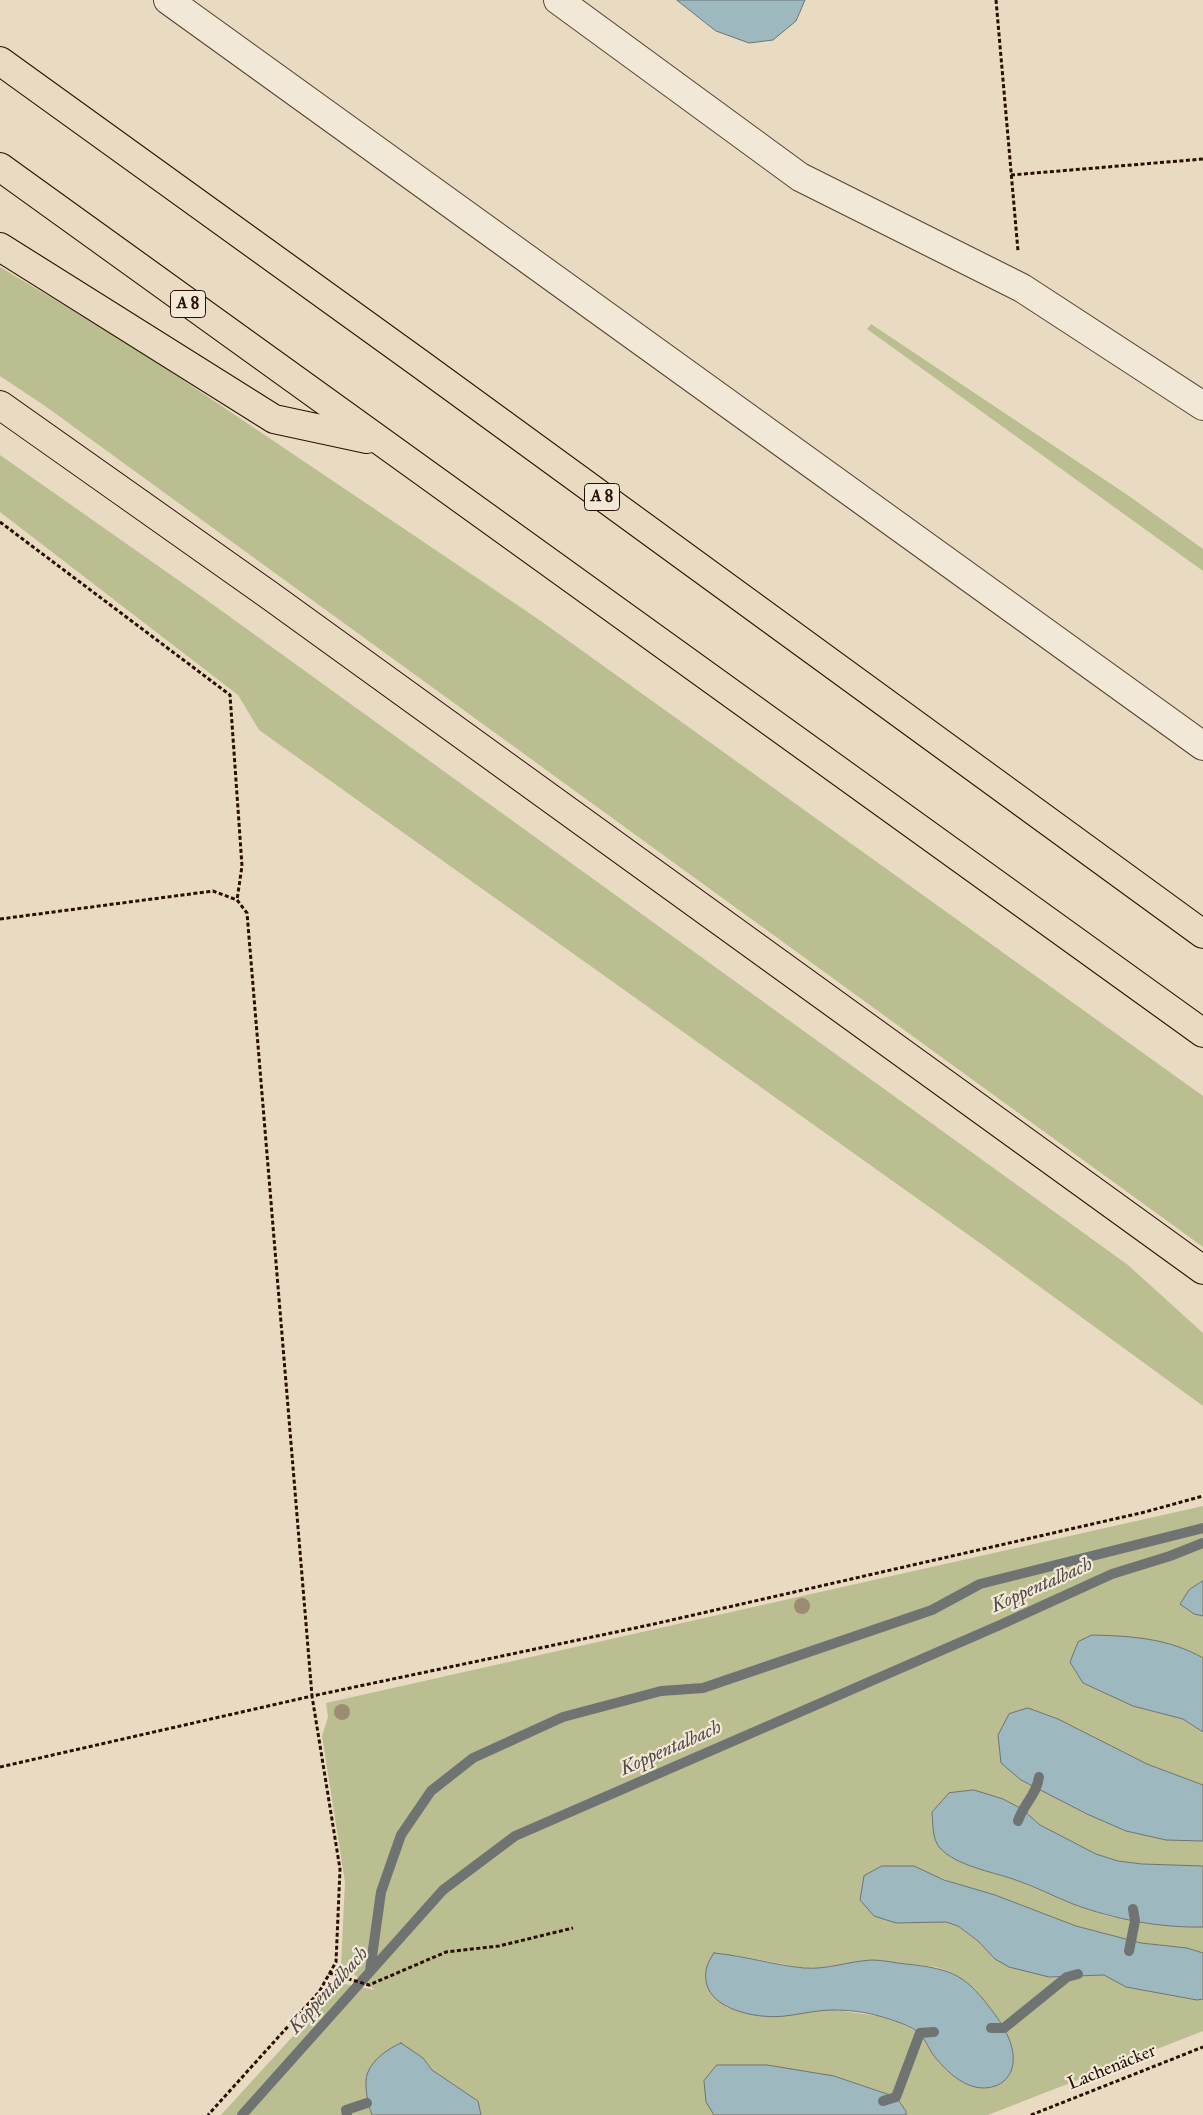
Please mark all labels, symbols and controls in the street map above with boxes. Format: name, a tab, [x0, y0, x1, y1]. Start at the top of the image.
road number: A 8	[170, 290, 206, 318]
road number: A 8	[584, 484, 620, 511]
water label: Koppentalbach	[988, 1554, 1096, 1618]
water label: Koppentalbach	[617, 1717, 725, 1781]
water label: Koppentalbach	[284, 1943, 374, 2039]
street label: Lachenäcker	[1065, 2041, 1159, 2095]

